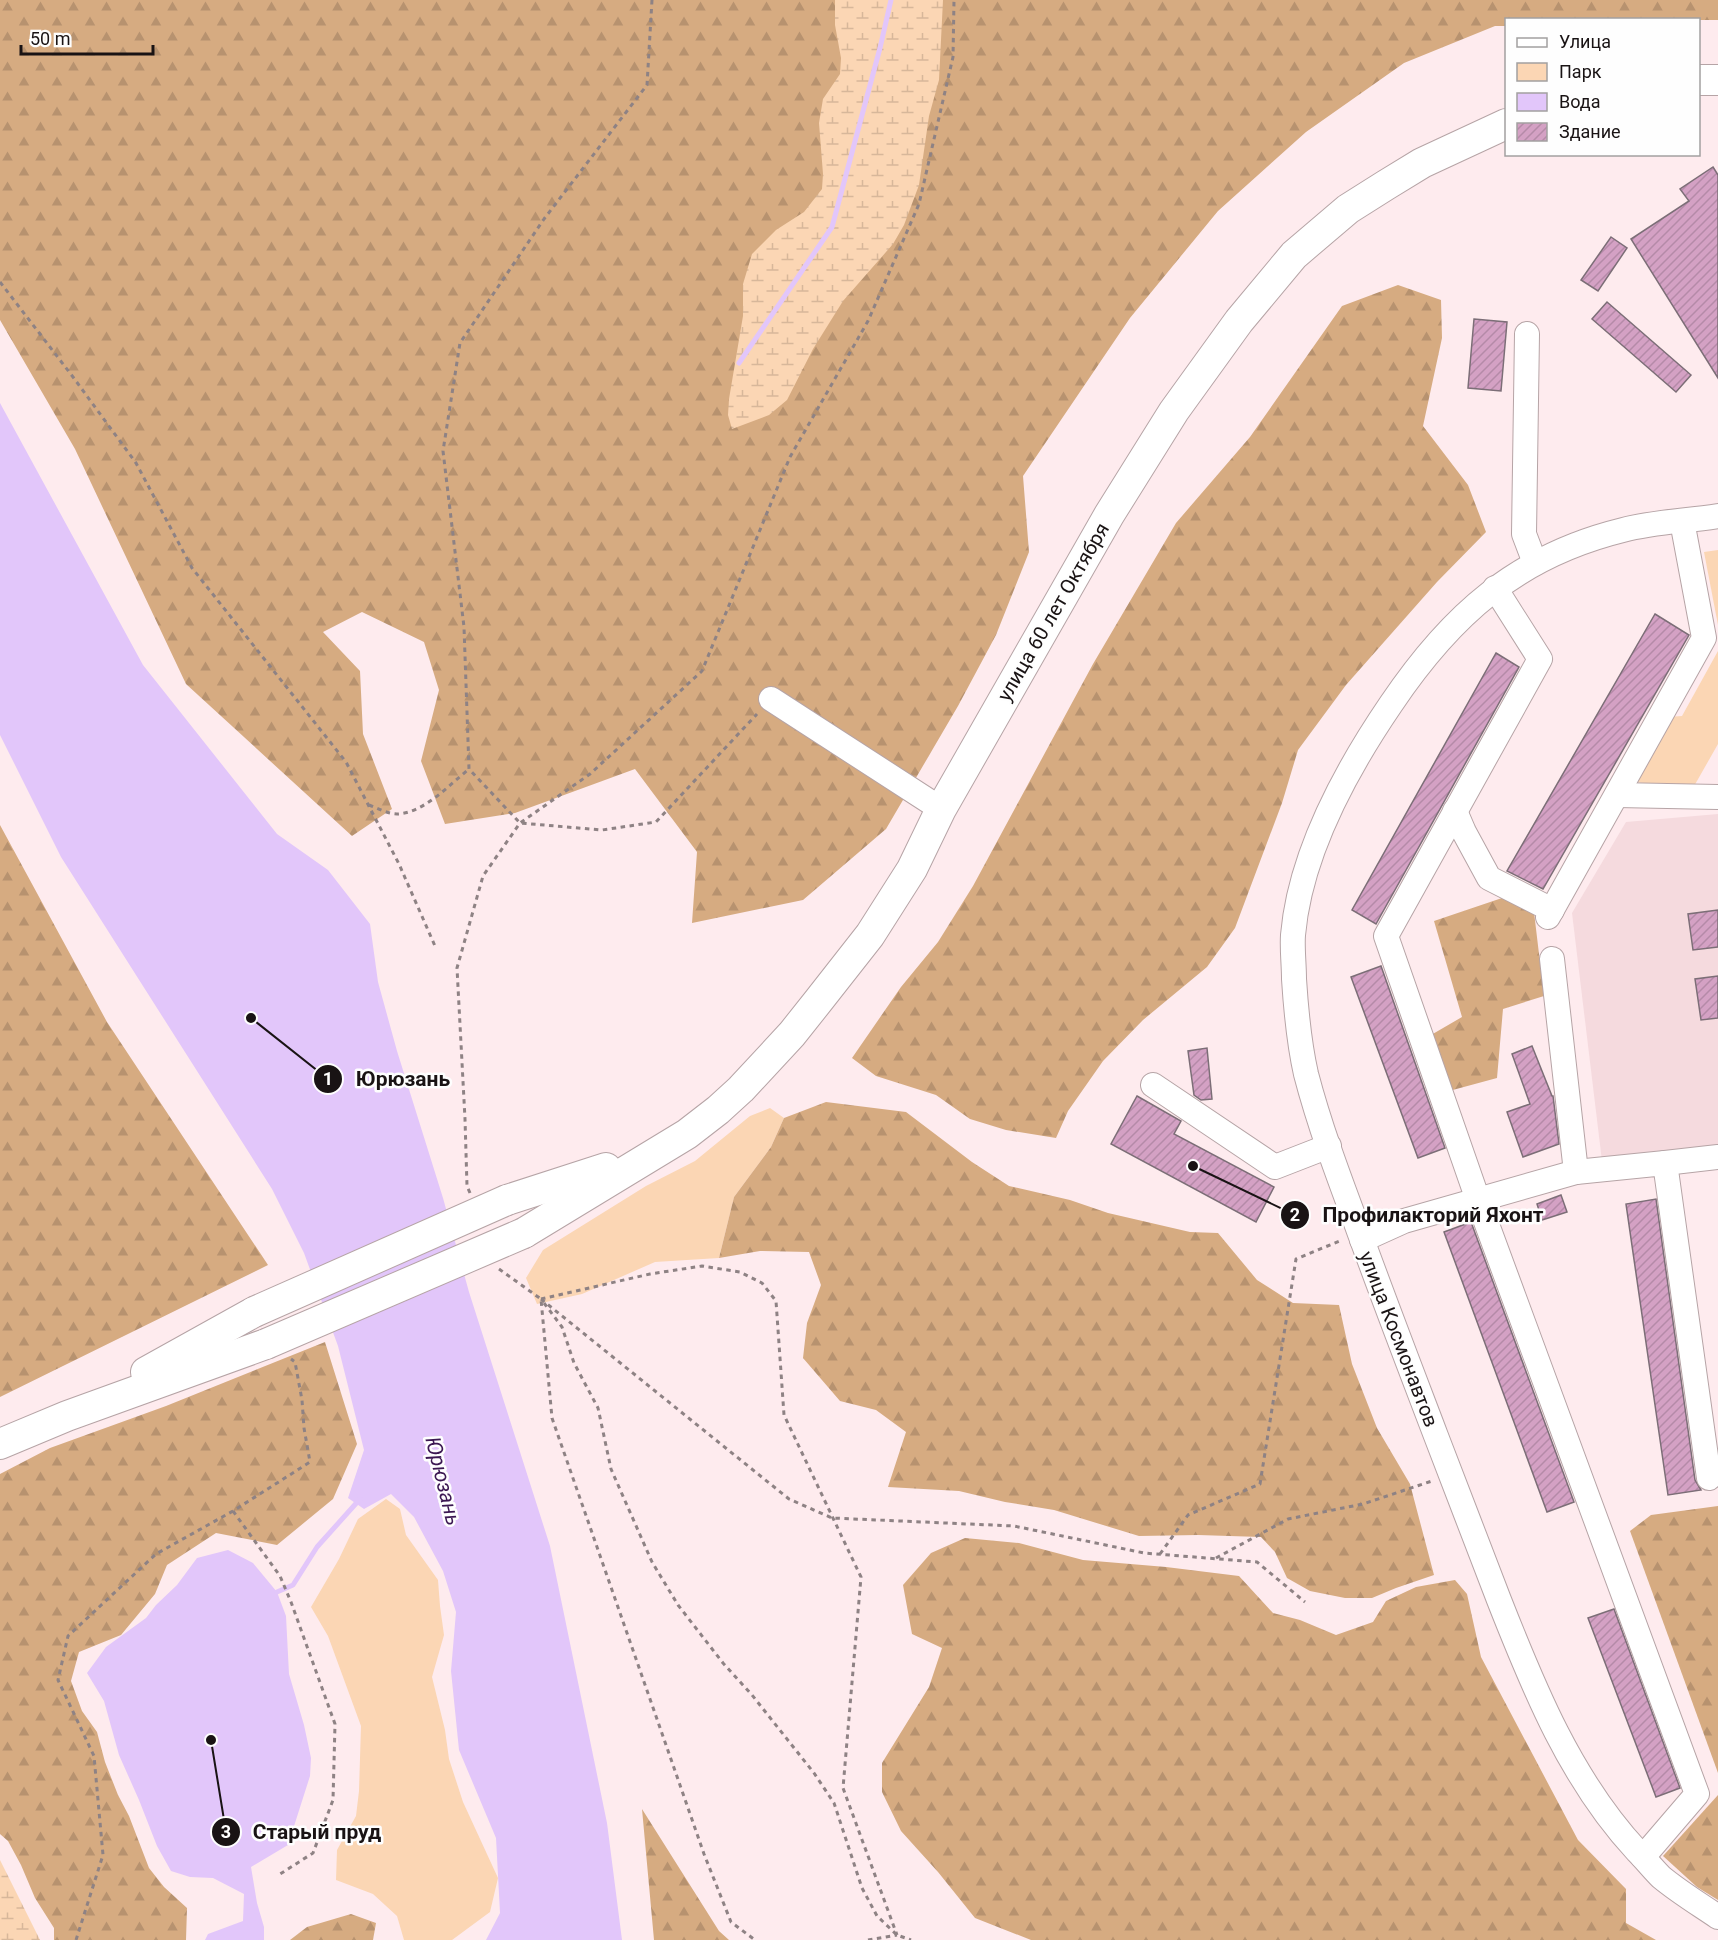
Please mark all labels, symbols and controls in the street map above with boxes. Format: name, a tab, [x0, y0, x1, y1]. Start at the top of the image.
scale bar	[21, 18, 153, 56]
legend	[1505, 18, 1700, 156]
text: 50 m	[30, 28, 70, 49]
text: Улица	[1559, 31, 1611, 52]
text: Парк	[1559, 61, 1602, 82]
text: Вода	[1559, 91, 1601, 112]
text: Здание	[1559, 121, 1621, 142]
street label: улица 60 лет Октября	[992, 518, 1114, 706]
callout: Юрюзань	[313, 1059, 462, 1098]
text: Юрюзань	[356, 1067, 450, 1091]
text: 1	[323, 1068, 333, 1089]
callout: Профилакторий Яхонт	[1280, 1195, 1555, 1234]
text: Профилакторий Яхонт	[1322, 1203, 1544, 1227]
text: 2	[1290, 1204, 1300, 1225]
street label: улица Космонавтов	[1354, 1248, 1444, 1430]
water label: Юрюзань	[420, 1434, 466, 1528]
callout: Старый пруд	[211, 1813, 394, 1852]
text: Старый пруд	[253, 1820, 381, 1844]
text: 3	[221, 1821, 231, 1842]

